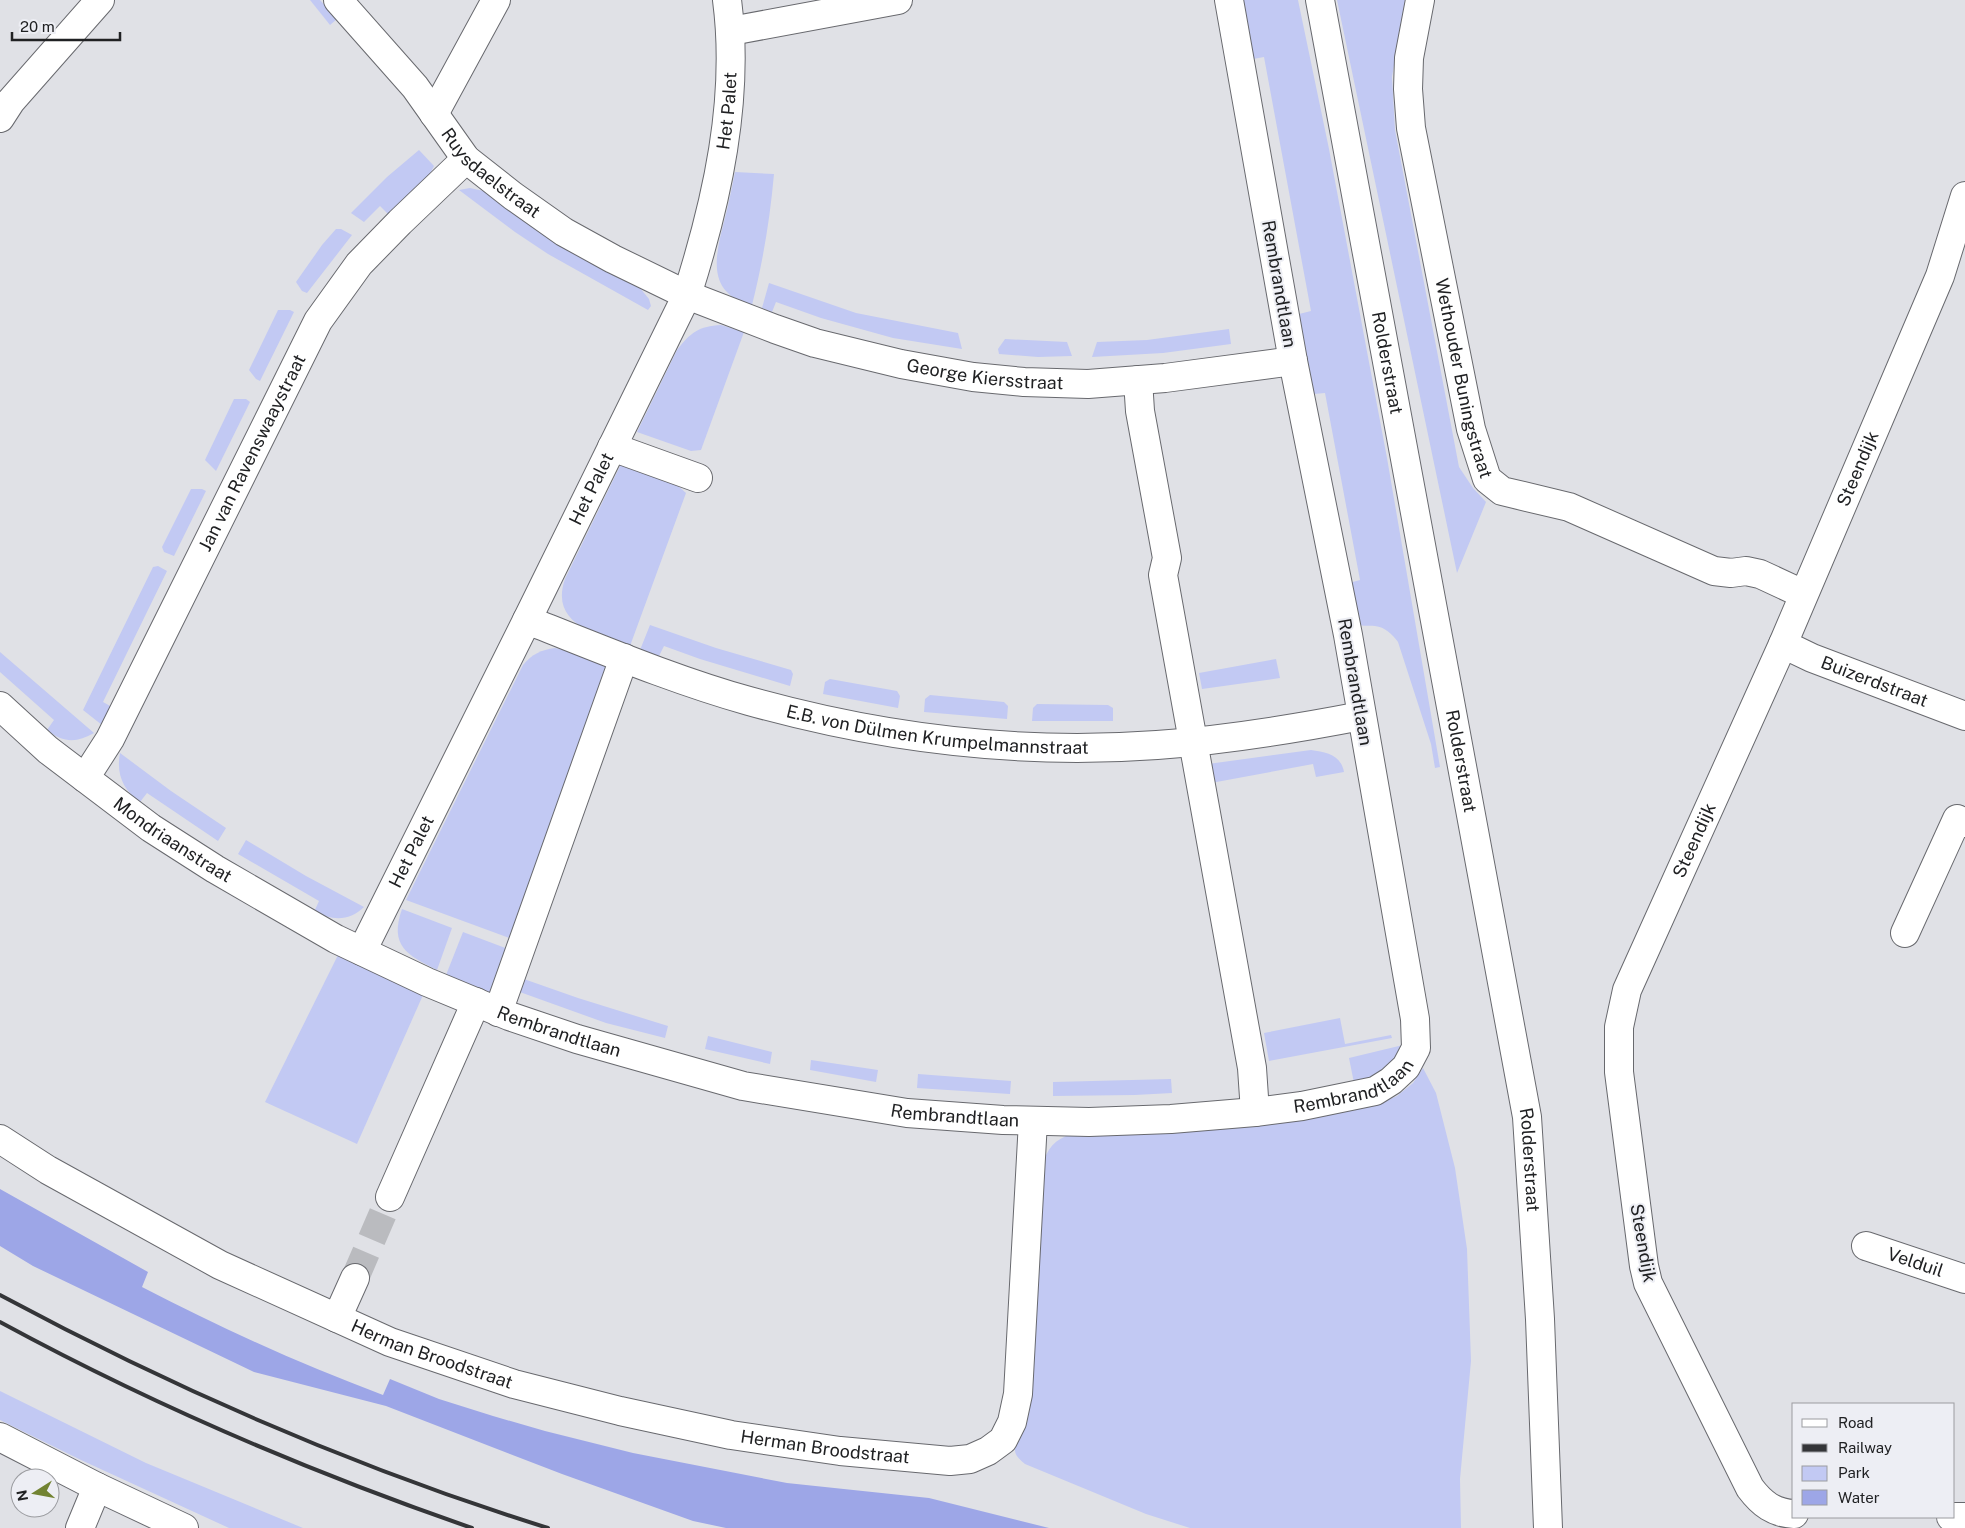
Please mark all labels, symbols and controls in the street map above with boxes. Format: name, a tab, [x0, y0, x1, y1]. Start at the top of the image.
scale bar	[12, 10, 120, 42]
text: 20 m	[20, 18, 55, 35]
street label: Het Palet	[712, 72, 741, 151]
street label: Ruysdaelstraat	[437, 124, 545, 222]
street label: Rembrandtlaan	[1258, 219, 1301, 349]
street label: Wethouder Buningstraat	[1431, 276, 1497, 481]
street label: Rolderstraat	[1368, 310, 1408, 416]
street label: Jan van Ravenswaaystraat	[194, 351, 310, 555]
street label: George Kiersstraat	[905, 354, 1064, 393]
street label: Steendijk	[1832, 428, 1883, 509]
street label: Het Palet	[564, 449, 618, 528]
street label: Rembrandtlaan	[1334, 617, 1377, 747]
street label: Buizerdstraat	[1818, 651, 1931, 711]
street label: E.B. von Dülmen Krumpelmannstraat	[784, 700, 1089, 758]
street label: Rolderstraat	[1442, 708, 1481, 814]
street label: Mondriaanstraat	[110, 792, 236, 887]
street label: Steendijk	[1668, 800, 1720, 881]
street label: Het Palet	[384, 812, 438, 891]
street label: Rembrandtlaan	[494, 1001, 623, 1061]
street label: Rembrandtlaan	[1292, 1056, 1418, 1117]
street label: Rembrandtlaan	[889, 1099, 1019, 1130]
street label: Rolderstraat	[1516, 1106, 1544, 1213]
street label: Steendijk	[1626, 1202, 1661, 1284]
street label: Velduil	[1885, 1243, 1946, 1281]
street label: Herman Broodstraat	[348, 1315, 516, 1393]
legend	[1792, 1403, 1955, 1518]
text: Road	[1838, 1414, 1874, 1431]
street label: Herman Broodstraat	[739, 1426, 911, 1467]
text: Railway	[1838, 1439, 1892, 1456]
text: Park	[1838, 1464, 1870, 1481]
north arrow	[10, 1468, 60, 1518]
text: N	[13, 1489, 31, 1502]
text: Water	[1838, 1489, 1880, 1506]

